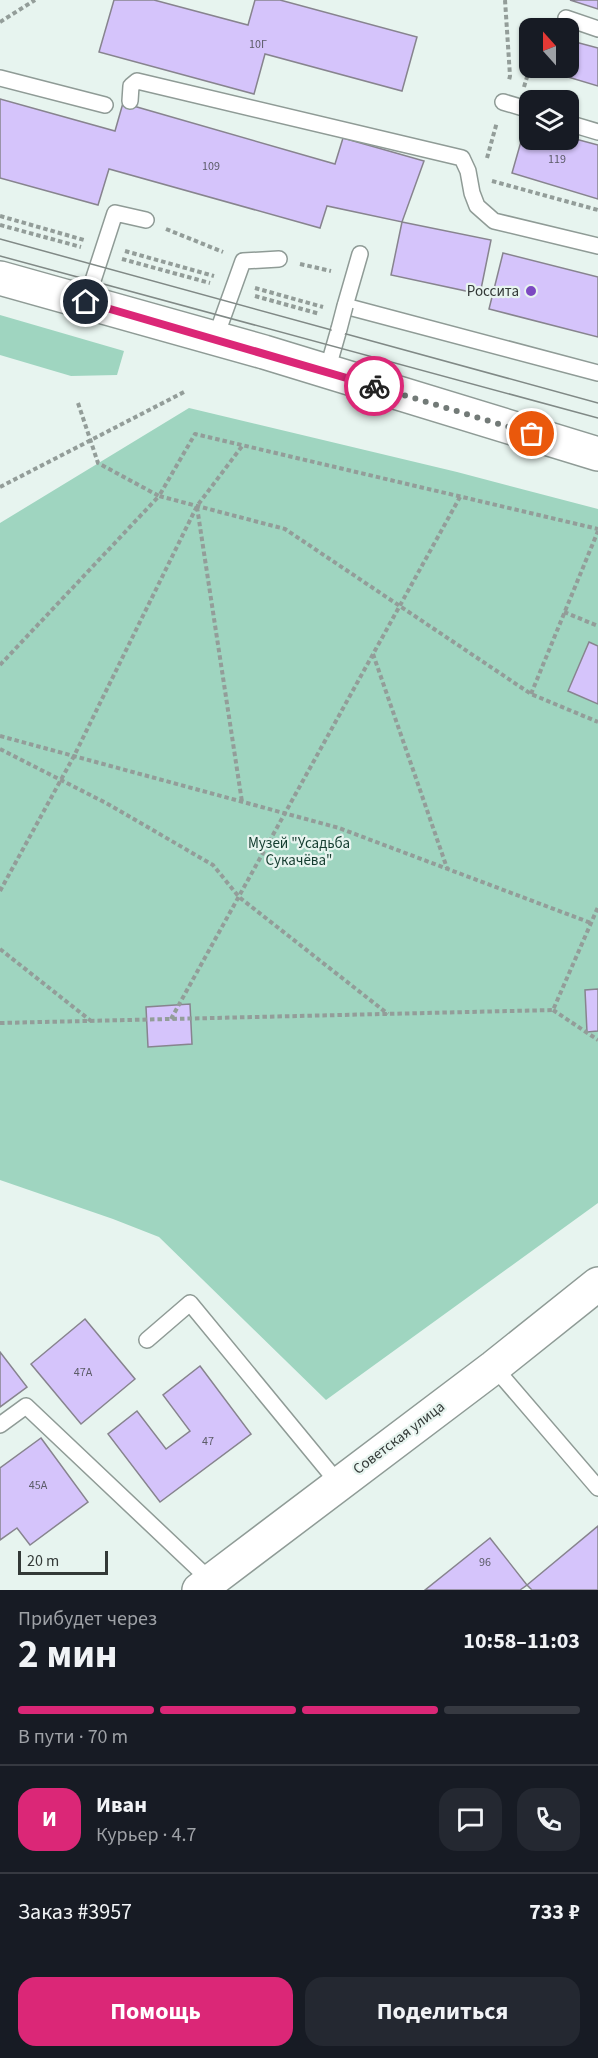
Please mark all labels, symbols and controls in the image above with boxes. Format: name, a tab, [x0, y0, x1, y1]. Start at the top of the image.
north arrow	[519, 18, 579, 78]
map controls	[519, 18, 579, 150]
house number: 10Г	[249, 36, 267, 53]
button: layers	[519, 90, 579, 150]
house number: 119	[548, 151, 566, 168]
house number: 109	[202, 158, 220, 175]
pin	[60, 276, 111, 327]
place label: Россита	[467, 281, 519, 302]
marker: Россита	[524, 284, 538, 298]
icon: home	[69, 285, 102, 318]
courier	[344, 356, 404, 416]
icon: bike	[358, 370, 391, 403]
pin	[506, 408, 557, 459]
icon: bag	[515, 417, 548, 450]
park label: Музей "Усадьба Сукачёва"	[248, 833, 350, 871]
house number: 47А	[74, 1364, 93, 1381]
street label: Советская улица	[349, 1397, 449, 1479]
house number: 47	[202, 1433, 214, 1450]
house number: 45А	[29, 1477, 48, 1494]
scale bar	[18, 1548, 108, 1576]
text: 20 m	[27, 1550, 59, 1572]
house number: 96	[479, 1554, 491, 1571]
text: Прибудет через	[18, 1605, 157, 1633]
text: 10:58–11:03	[463, 1625, 580, 1657]
text: 2 мин	[18, 1627, 118, 1683]
text: В пути · 70 m	[18, 1723, 128, 1751]
button: chat	[439, 1788, 502, 1851]
button: phone	[517, 1788, 580, 1851]
text: Иван	[96, 1789, 147, 1821]
text: И	[42, 1803, 57, 1835]
text: Курьер · 4.7	[96, 1821, 196, 1849]
text: Заказ #3957	[18, 1896, 132, 1928]
text: 733 ₽	[529, 1896, 580, 1928]
button: Помощь	[18, 1977, 293, 2046]
button: Поделиться	[305, 1977, 580, 2046]

